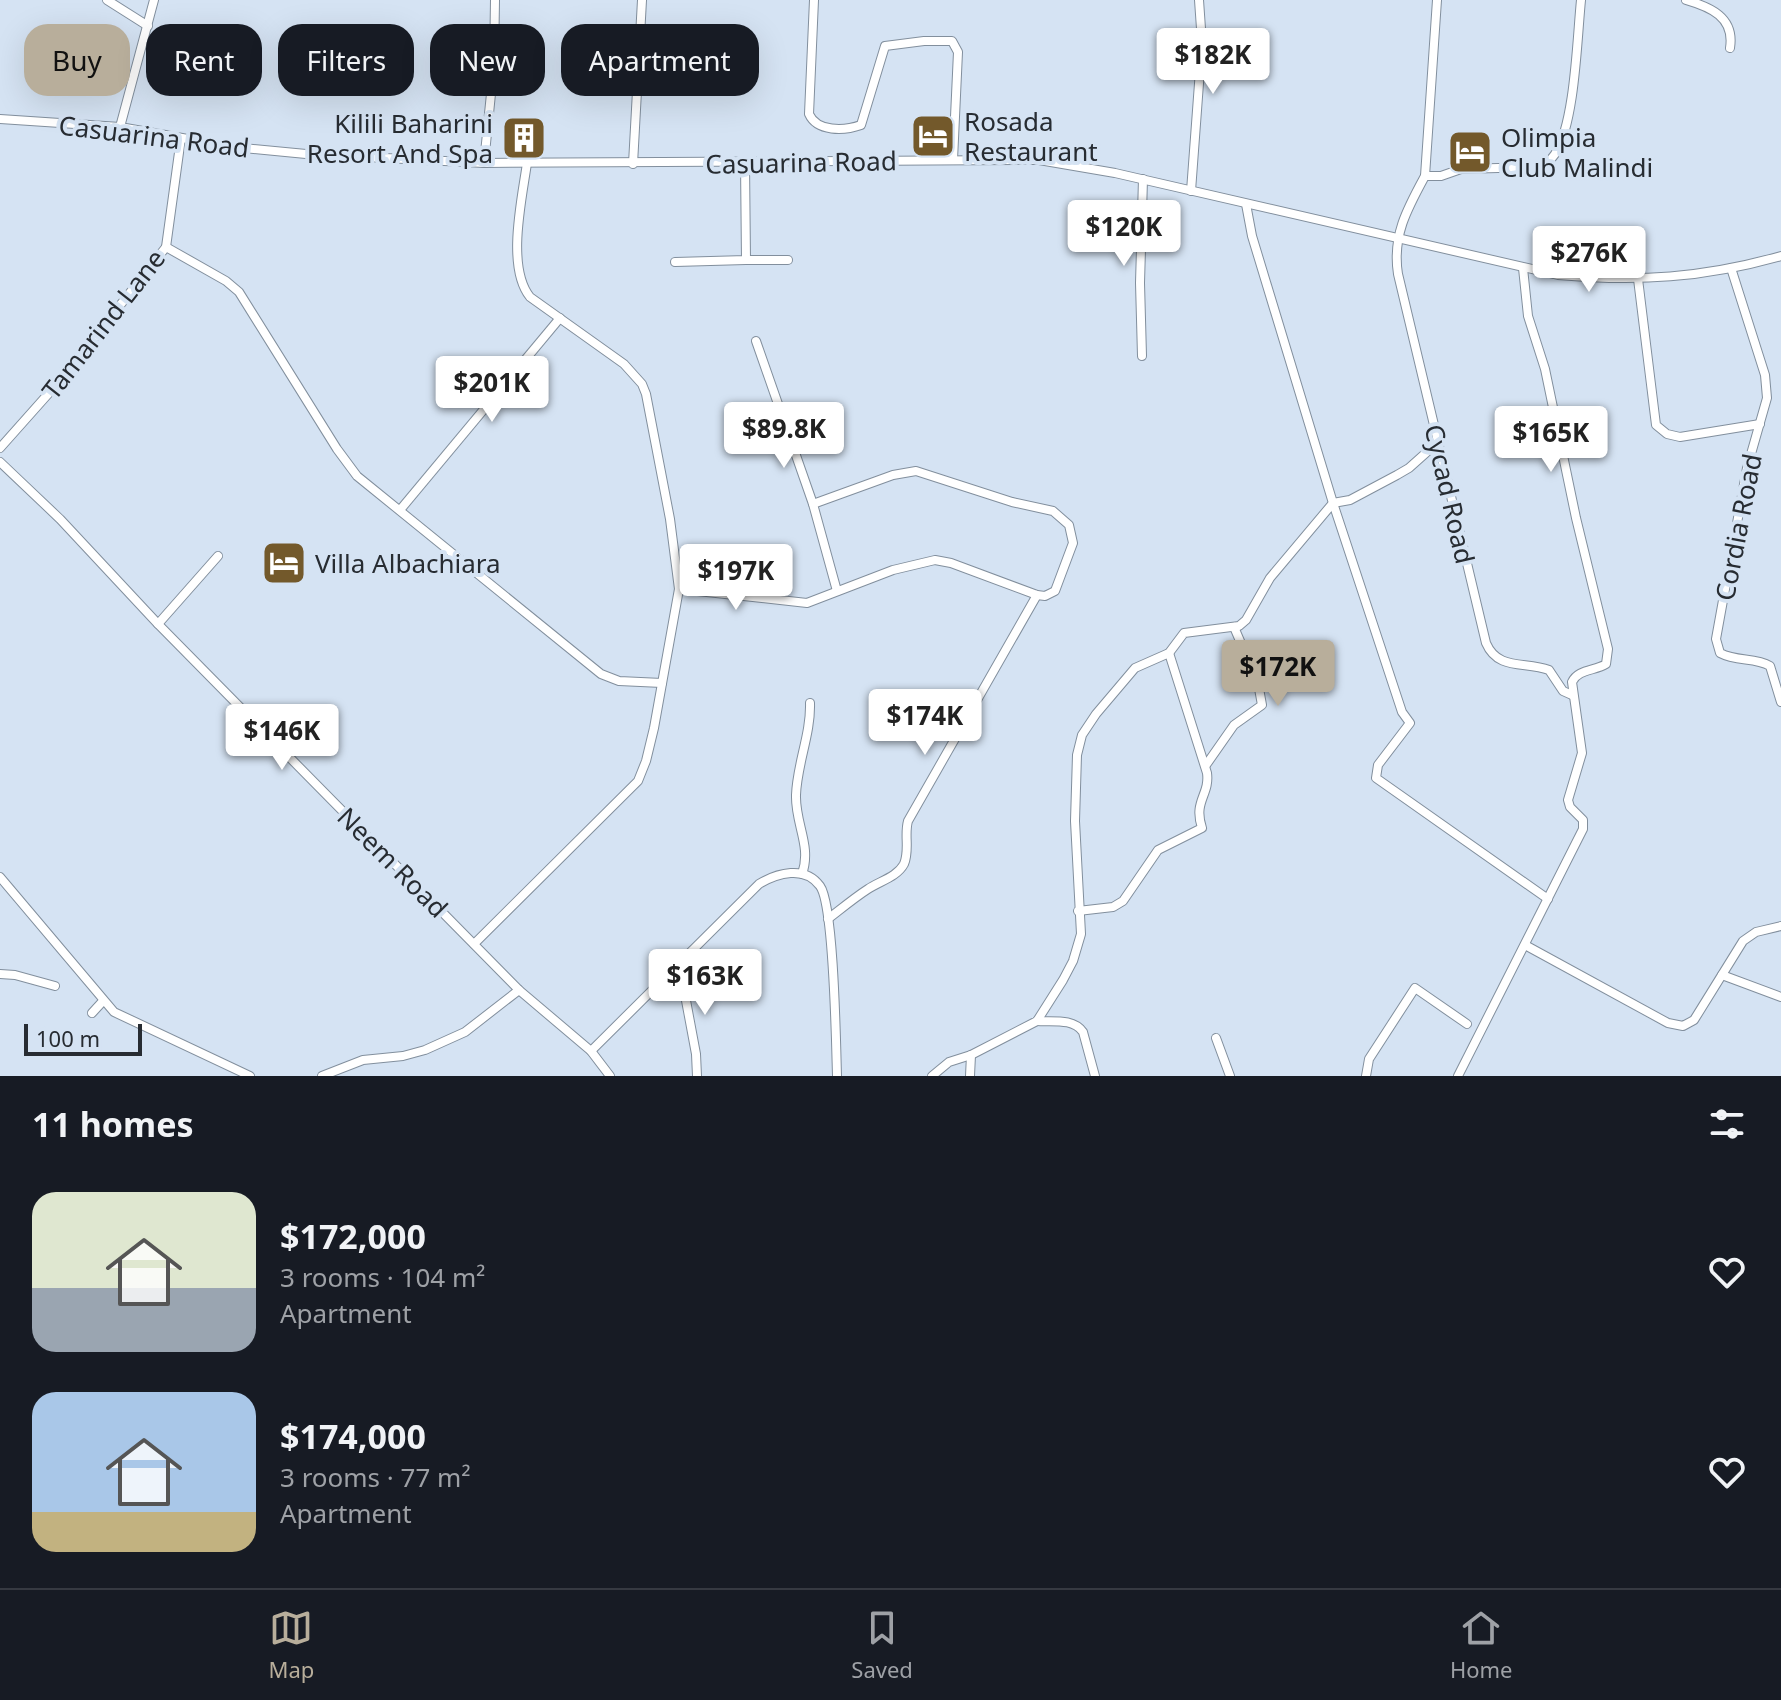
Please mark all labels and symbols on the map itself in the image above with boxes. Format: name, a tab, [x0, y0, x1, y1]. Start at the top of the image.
pin: $182K	[1157, 28, 1269, 96]
place label: Rosada Restaurant	[964, 103, 1098, 169]
place label: Kilili Baharini Resort And Spa	[307, 105, 493, 171]
street label: Casuarina Road	[57, 106, 251, 166]
hotel icon: Rosada Restaurant	[909, 112, 957, 160]
building icon: Kilili Baharini Resort And Spa	[500, 114, 548, 162]
place label: Olimpia Club Malindi	[1501, 119, 1653, 185]
hotel icon: Olimpia Club Malindi	[1446, 128, 1494, 176]
street label: Casuarina Road	[705, 142, 897, 182]
pin: $120K	[1068, 200, 1180, 268]
pin: $276K	[1533, 226, 1645, 294]
street label: Tamarind Lane	[33, 242, 173, 406]
pin: $201K	[436, 356, 548, 424]
pin: $89.8K	[719, 402, 849, 470]
pin: $165K	[1495, 406, 1607, 474]
street label: Cycad Road	[1416, 421, 1484, 567]
street label: Cordia Road	[1706, 450, 1770, 604]
hotel icon: Villa Albachiara	[260, 539, 308, 587]
pin: $197K	[680, 544, 792, 612]
place label: Villa Albachiara	[315, 545, 501, 581]
pin: $172K	[1222, 640, 1334, 708]
pin: $174K	[869, 689, 981, 757]
pin: $146K	[226, 704, 338, 772]
street label: Neem Road	[330, 799, 456, 925]
pin: $163K	[649, 949, 761, 1017]
scale bar	[24, 1020, 142, 1056]

